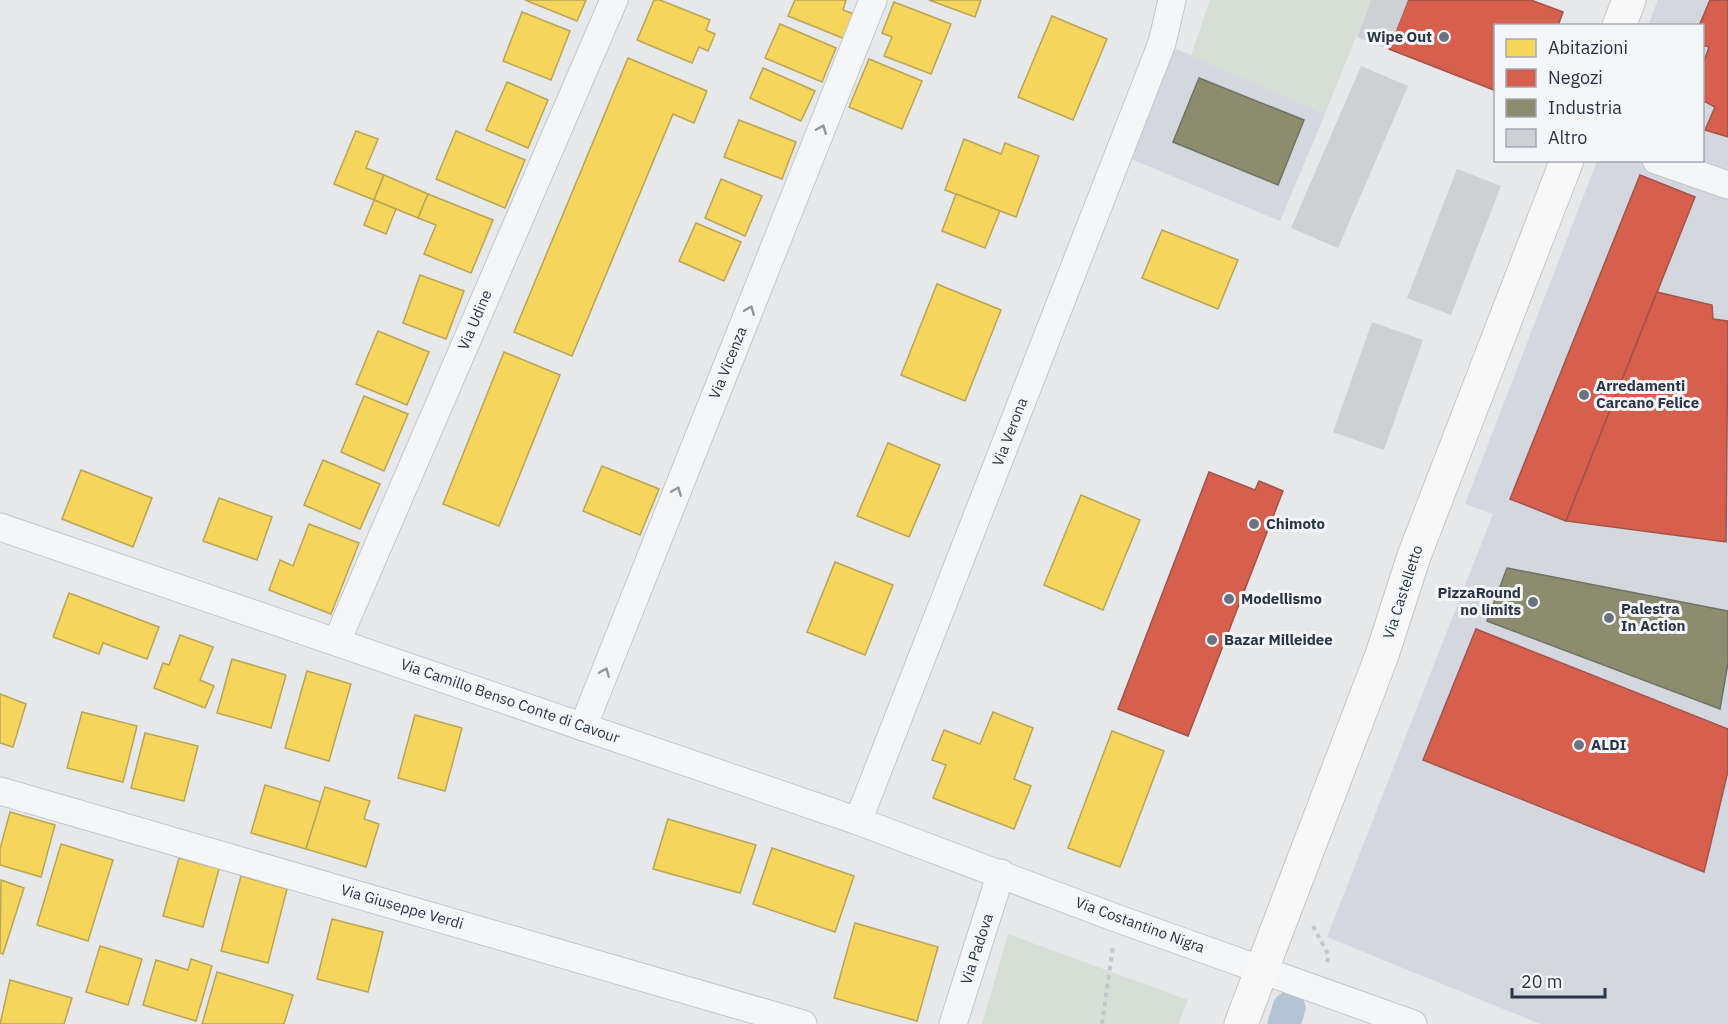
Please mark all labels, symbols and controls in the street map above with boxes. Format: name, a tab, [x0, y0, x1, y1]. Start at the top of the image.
legend	[1494, 24, 1704, 162]
place label: Wipe Out	[1367, 27, 1432, 46]
marker: Wipe Out	[1437, 30, 1451, 44]
text: Abitazioni	[1548, 36, 1628, 59]
text: Negozi	[1548, 66, 1603, 89]
text: Industria	[1548, 96, 1622, 119]
one-way arrow	[815, 124, 827, 135]
text: Altro	[1548, 126, 1587, 149]
street label: Via Udine	[453, 287, 496, 353]
one-way arrow	[742, 305, 755, 316]
street label: Via Vicenza	[704, 324, 751, 402]
place label: Arredamenti Carcano Felice	[1596, 376, 1699, 412]
marker: Arredamenti Carcano Felice	[1577, 388, 1591, 402]
street label: Via Verona	[988, 395, 1031, 469]
one-way arrow	[670, 487, 682, 498]
place label: Chimoto	[1266, 514, 1325, 533]
marker: Chimoto	[1247, 517, 1261, 531]
street label: Via Castelletto	[1378, 543, 1427, 641]
place label: PizzaRound no limits	[1437, 583, 1521, 619]
place label: Modellismo	[1241, 589, 1322, 608]
marker: Modellismo	[1222, 592, 1236, 606]
marker: PizzaRound no limits	[1526, 595, 1540, 609]
place label: Palestra In Action	[1621, 599, 1685, 635]
marker: Palestra In Action	[1602, 611, 1616, 625]
place label: Bazar Milleidee	[1224, 630, 1333, 649]
marker: Bazar Milleidee	[1205, 633, 1219, 647]
street label: Via Camillo Benso Conte di Cavour	[398, 654, 623, 747]
one-way arrow	[598, 668, 610, 679]
place label: ALDI	[1591, 735, 1626, 754]
marker: ALDI	[1572, 738, 1586, 752]
street label: Via Giuseppe Verdi	[339, 880, 466, 933]
street label: Via Costantino Nigra	[1073, 892, 1207, 957]
street label: Via Padova	[956, 911, 997, 987]
scale bar	[1512, 961, 1605, 999]
text: 20 m	[1521, 970, 1563, 993]

